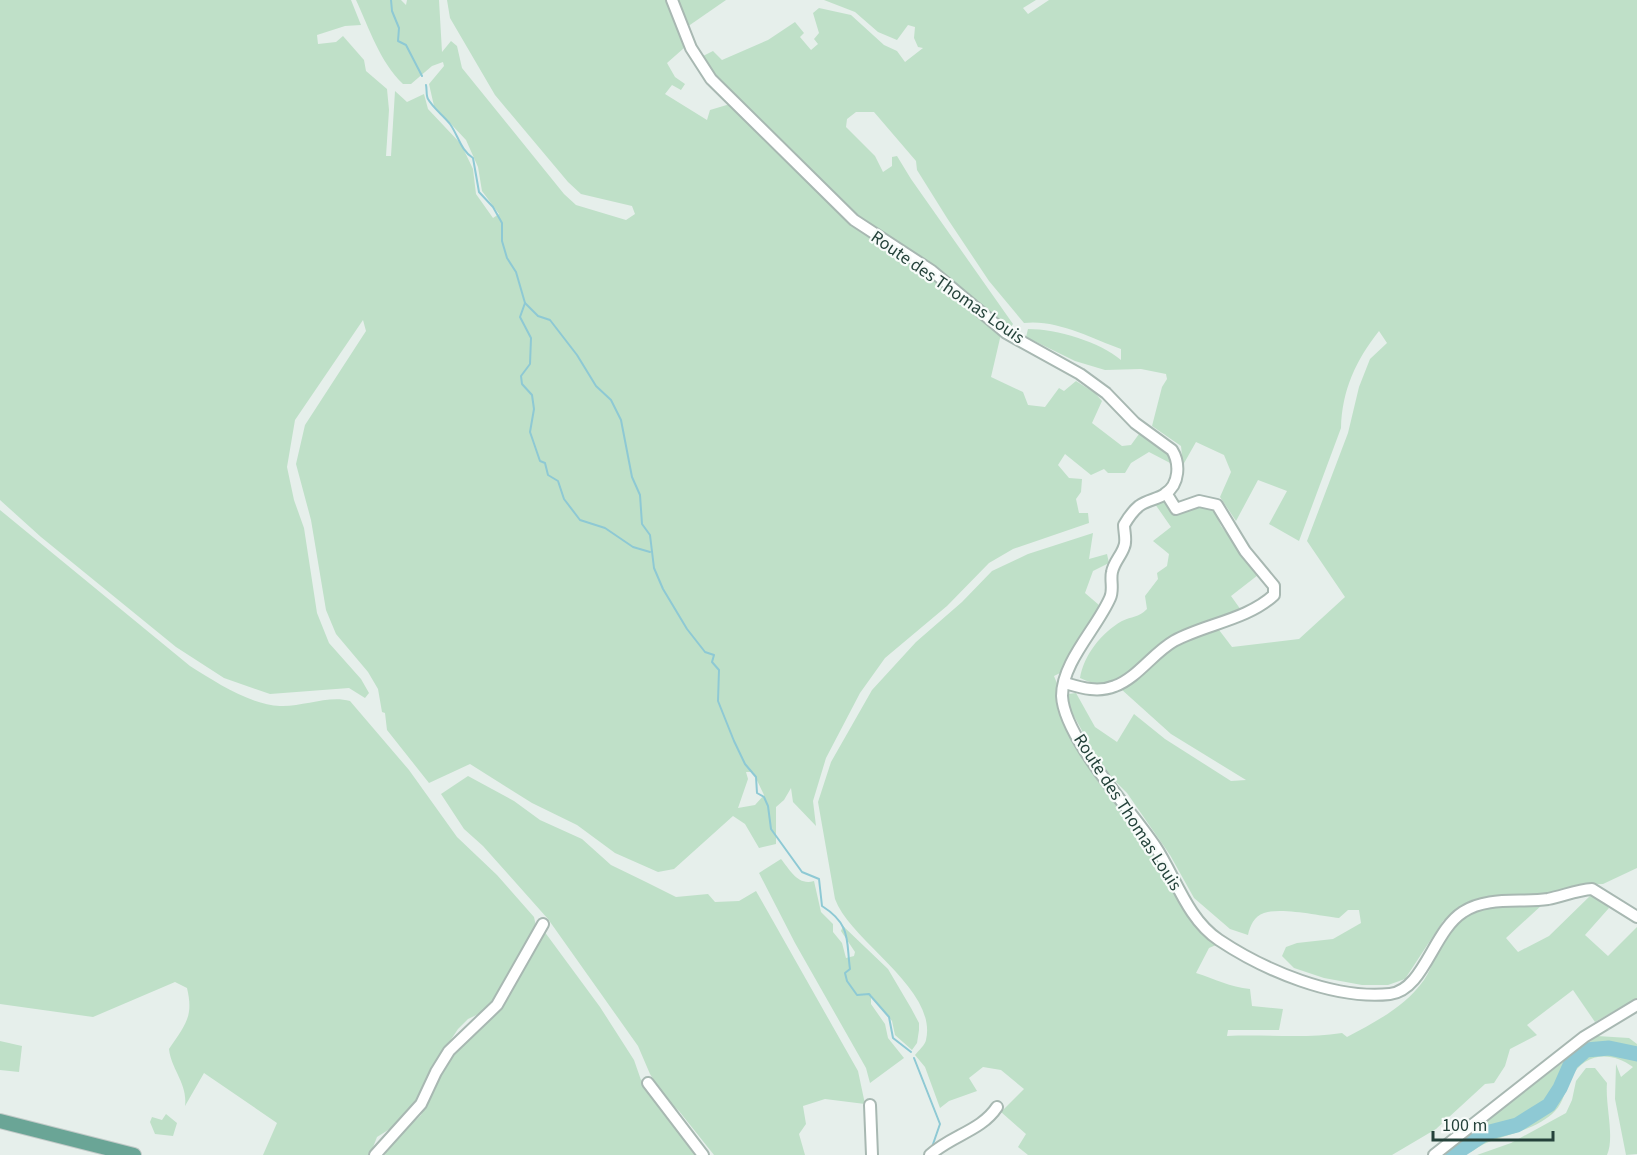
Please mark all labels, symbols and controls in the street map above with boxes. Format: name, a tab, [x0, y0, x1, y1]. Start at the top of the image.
street label: Route des Thomas Louis	[866, 225, 1030, 350]
street label: Route des Thomas Louis	[1067, 729, 1188, 896]
scale bar	[1433, 1104, 1553, 1142]
text: 100 m	[1442, 1113, 1487, 1138]

